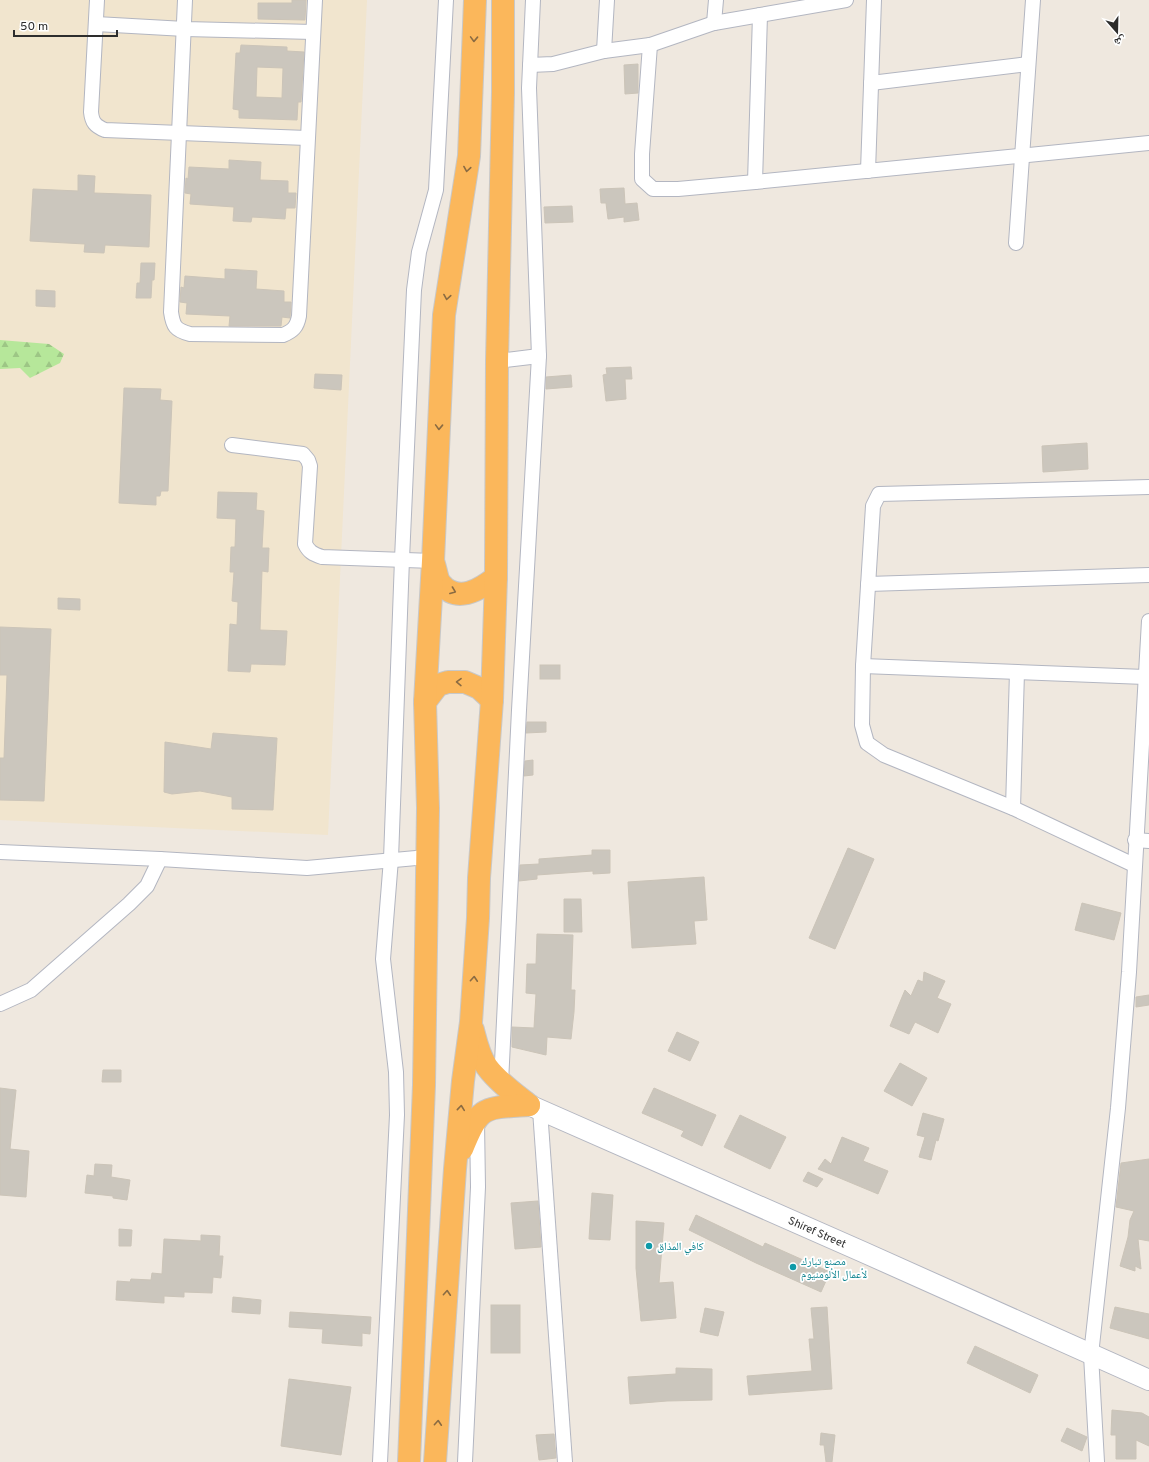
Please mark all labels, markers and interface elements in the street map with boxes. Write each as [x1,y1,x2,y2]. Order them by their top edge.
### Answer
scale bar [14,12,117,38]
north arrow [1097,12,1137,52]
text: 50 m [20,19,48,35]
text: ش [1112,32,1128,49]
one-way arrow [470,36,478,42]
one-way arrow [463,166,472,172]
one-way arrow [443,294,452,300]
one-way arrow [435,424,443,430]
one-way arrow [450,586,457,594]
one-way arrow [456,678,462,686]
one-way arrow [469,976,478,982]
one-way arrow [456,1105,465,1111]
street label: Shiref Street [786,1214,848,1252]
place label: كافي المذاق [657,1240,704,1255]
marker: كافي المذاق [644,1241,654,1251]
place label: مصنع تبارك لأعمال الألومنيوم [801,1255,868,1282]
marker: مصنع تبارك لأعمال الألومنيوم [788,1262,798,1272]
one-way arrow [442,1290,451,1296]
one-way arrow [434,1420,442,1426]

